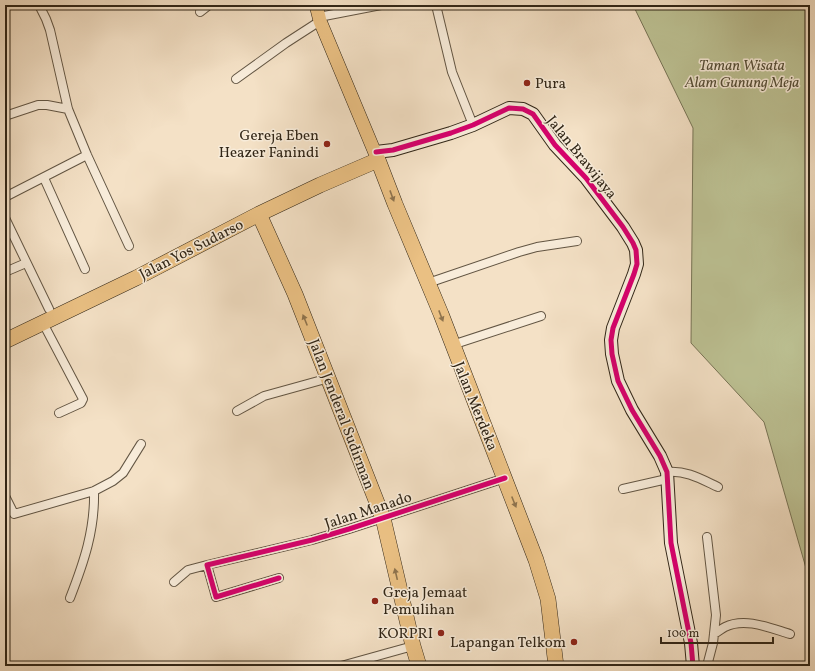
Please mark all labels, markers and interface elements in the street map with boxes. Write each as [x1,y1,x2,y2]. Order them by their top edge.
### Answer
park label: Taman Wisata Alam Gunung Meja [684,56,799,94]
place label: Pura [535,74,566,95]
marker: Pura [522,78,532,88]
street label: Jalan Brawijaya [541,112,621,204]
place label: Gereja Eben Heazer Fanindi [219,126,319,164]
marker: Gereja Eben Heazer Fanindi [322,139,332,149]
one-way arrow [389,191,395,203]
street label: Jalan Yos Sudarso [136,215,248,286]
one-way arrow [439,311,445,323]
one-way arrow [302,313,308,325]
street label: Jalan Jenderal Sudirman [302,336,379,493]
street label: Jalan Merdeka [447,359,502,454]
street label: Jalan Manado [322,487,415,535]
one-way arrow [512,497,518,509]
one-way arrow [392,568,398,580]
place label: Greja Jemaat Pemulihan [383,583,467,621]
marker: Greja Jemaat Pemulihan [370,596,380,606]
scale bar [661,619,773,645]
place label: KORPRI [378,624,433,645]
text: 100 m [667,626,700,642]
marker: KORPRI [436,628,446,638]
place label: Lapangan Telkom [450,633,566,654]
marker: Lapangan Telkom [569,637,579,647]

